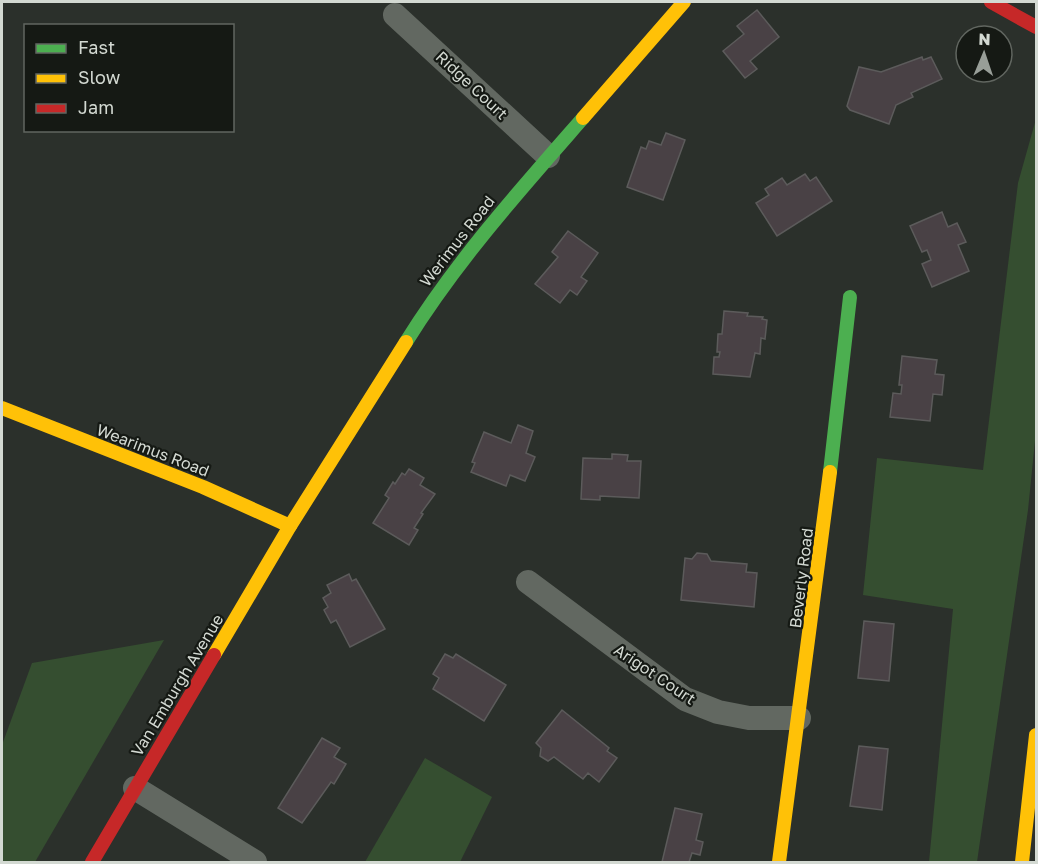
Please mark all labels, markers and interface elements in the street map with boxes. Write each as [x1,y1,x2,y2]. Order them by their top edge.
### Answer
legend [24,24,234,132]
north arrow [954,24,1014,84]
text: N [978,29,991,49]
text: Fast [78,36,115,58]
street label: Ridge Court [432,47,512,123]
text: Slow [78,66,121,88]
text: Jam [78,96,114,118]
street label: Werimus Road [415,191,499,291]
street label: Wearimus Road [94,419,212,481]
street label: Beverly Road [785,527,817,629]
street label: Van Emburgh Avenue [127,610,227,760]
street label: Arigot Court [610,639,700,709]

